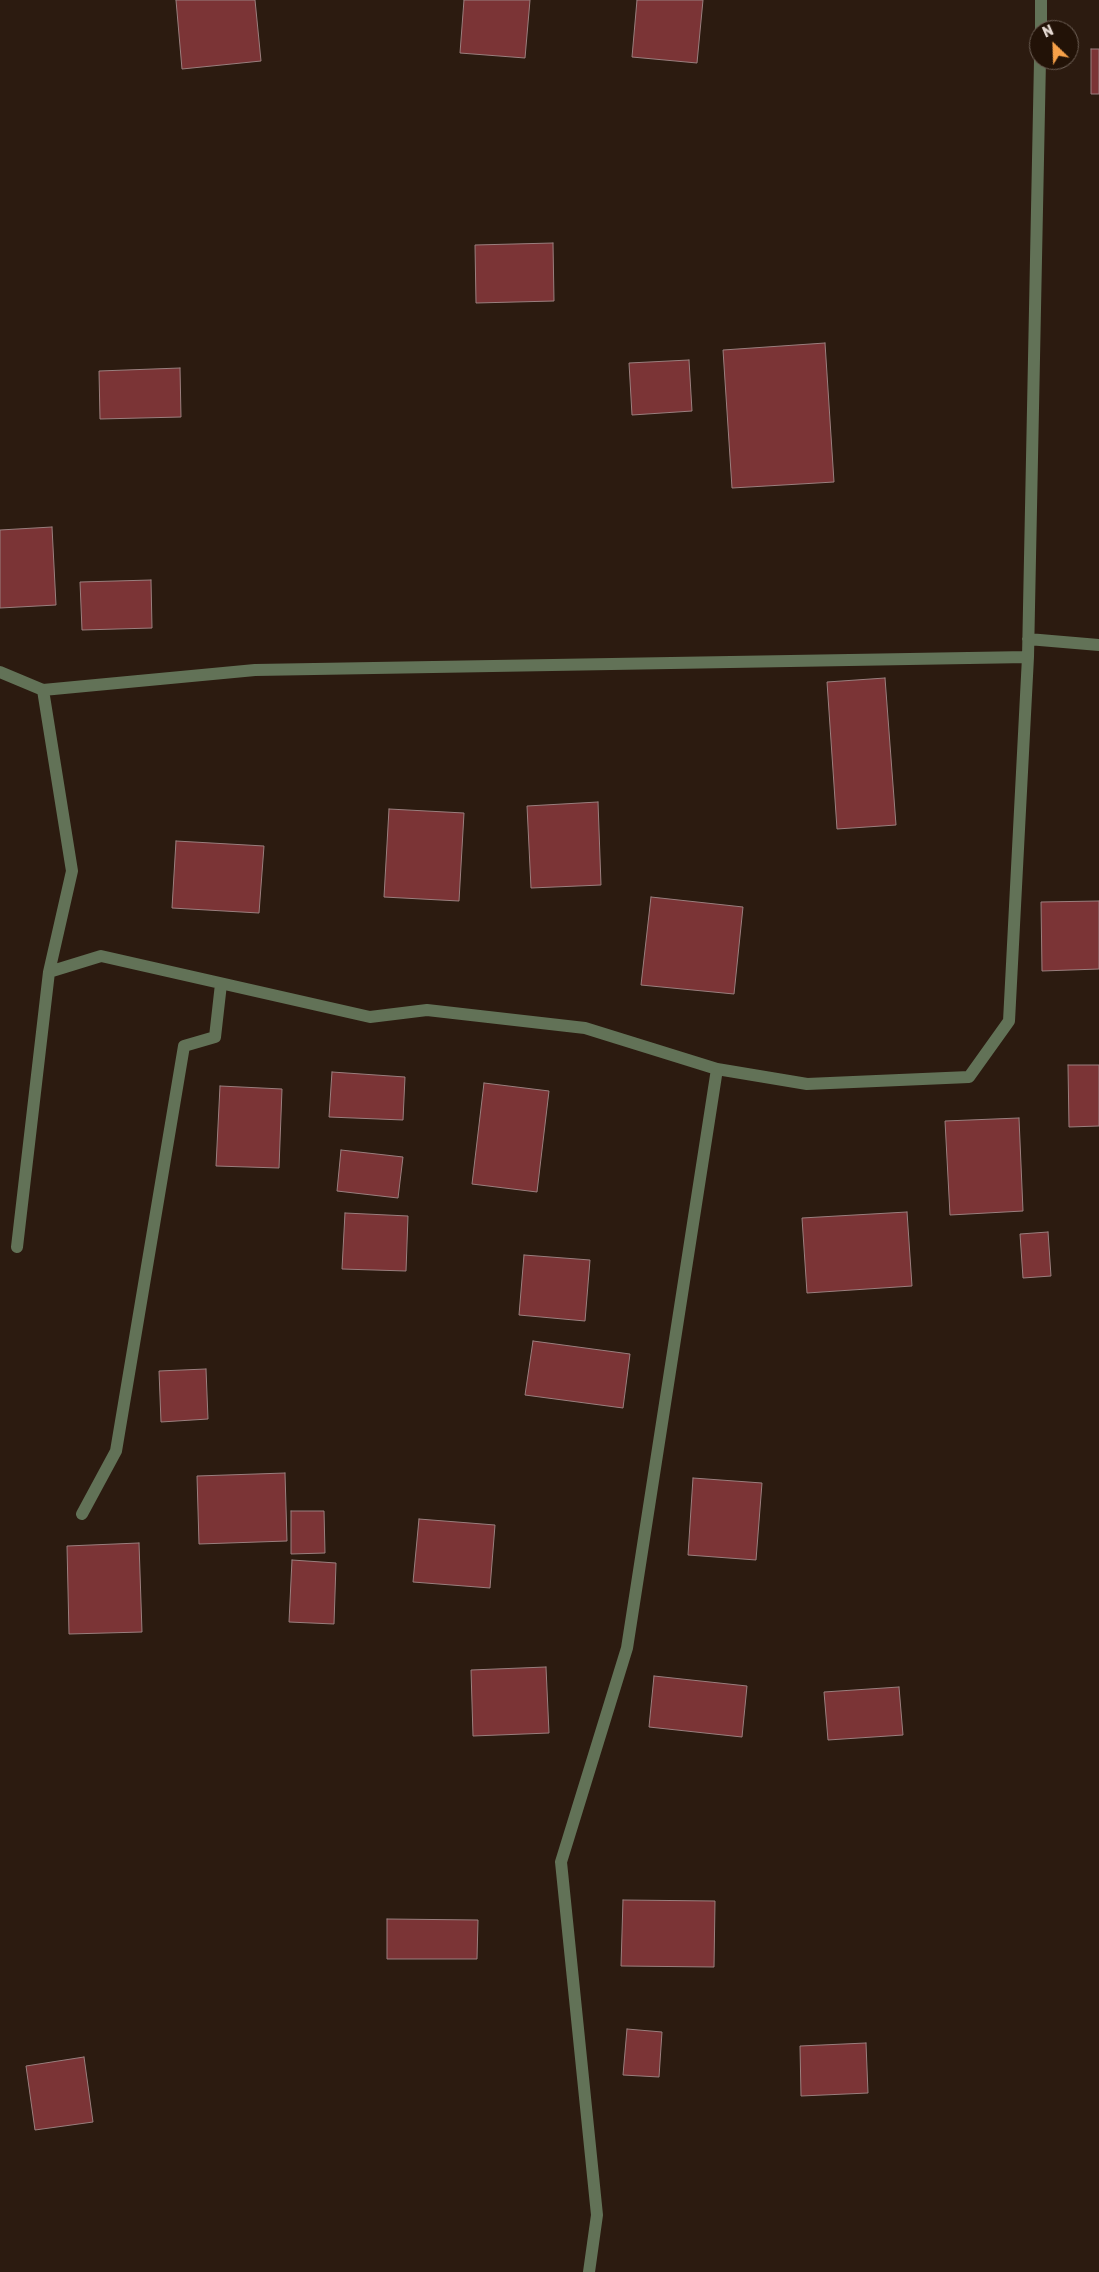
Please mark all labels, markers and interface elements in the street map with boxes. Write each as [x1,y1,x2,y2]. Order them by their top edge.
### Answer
north arrow [1029,20,1079,70]
text: N [1040,22,1056,42]

